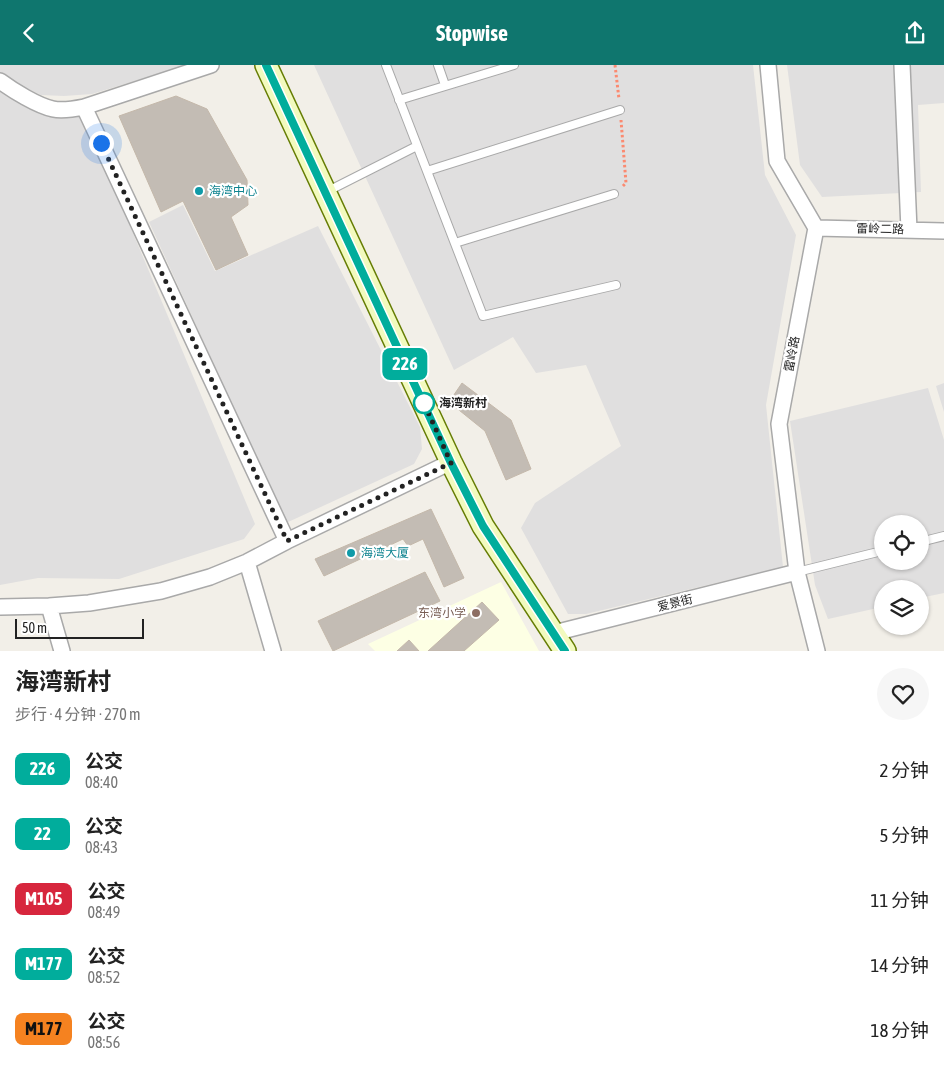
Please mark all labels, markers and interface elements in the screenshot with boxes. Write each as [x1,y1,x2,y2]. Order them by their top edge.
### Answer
icon: back [15,19,43,47]
icon: share [901,19,929,47]
text: Stopwise [436,20,508,46]
your location [89,131,114,156]
place label: 海湾中心 [209,184,257,198]
marker: 海湾中心 [193,185,205,197]
street label: 雷岭二路 [856,222,904,236]
street label: 雷岭路 [782,335,802,373]
line badge: 226 [376,348,434,380]
text: 226 [392,353,418,374]
marker: 海湾新村 [413,392,435,414]
place label: 海湾新村 [439,396,487,410]
map controls [874,515,929,635]
button: locate [874,515,929,570]
place label: 海湾大厦 [361,546,409,560]
marker: 海湾大厦 [345,547,357,559]
button: layers [874,580,929,635]
street label: 爱景街 [656,592,694,614]
place label: 东湾小学 [418,606,466,620]
marker: 东湾小学 [470,607,482,619]
scale bar [15,616,144,639]
text: 50 m [22,620,47,636]
text: 海湾新村 [15,668,111,695]
button: heart [877,668,929,720]
text: 步行 · 4 分钟 · 270 m [15,705,141,723]
text: 公交 [85,750,123,772]
text: 226 [30,758,55,779]
text: 2 分钟 [879,759,929,781]
text: 08:40 [85,773,118,791]
text: 公交 [85,815,123,837]
text: 22 [34,823,51,844]
text: 5 分钟 [879,824,929,846]
text: 08:43 [85,838,118,856]
text: 公交 [87,880,125,902]
text: M105 [25,888,62,909]
text: 11 分钟 [871,889,929,911]
text: 08:49 [87,903,120,921]
text: 公交 [87,945,125,967]
text: M177 [25,953,62,974]
text: 14 分钟 [871,954,929,976]
text: 08:52 [87,968,120,986]
text: 公交 [87,1010,125,1032]
text: M177 [25,1018,62,1039]
text: 18 分钟 [871,1019,929,1041]
text: 08:56 [87,1033,120,1051]

